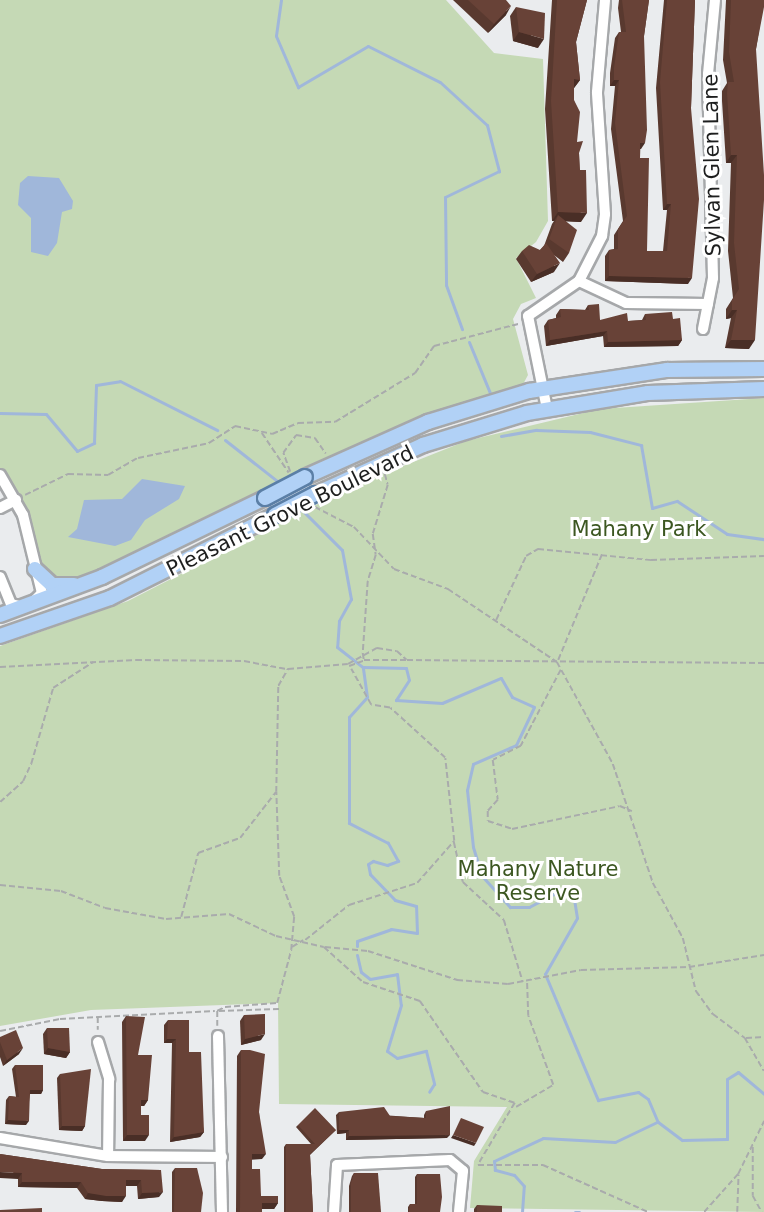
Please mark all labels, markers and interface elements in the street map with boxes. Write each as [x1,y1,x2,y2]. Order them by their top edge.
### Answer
street label: Sylvan Glen Lane [698,73,726,257]
street label: Pleasant Grove Boulevard [162,440,418,582]
park label: Mahany Park [572,516,706,542]
park label: Mahany Nature Reserve [458,856,618,906]

